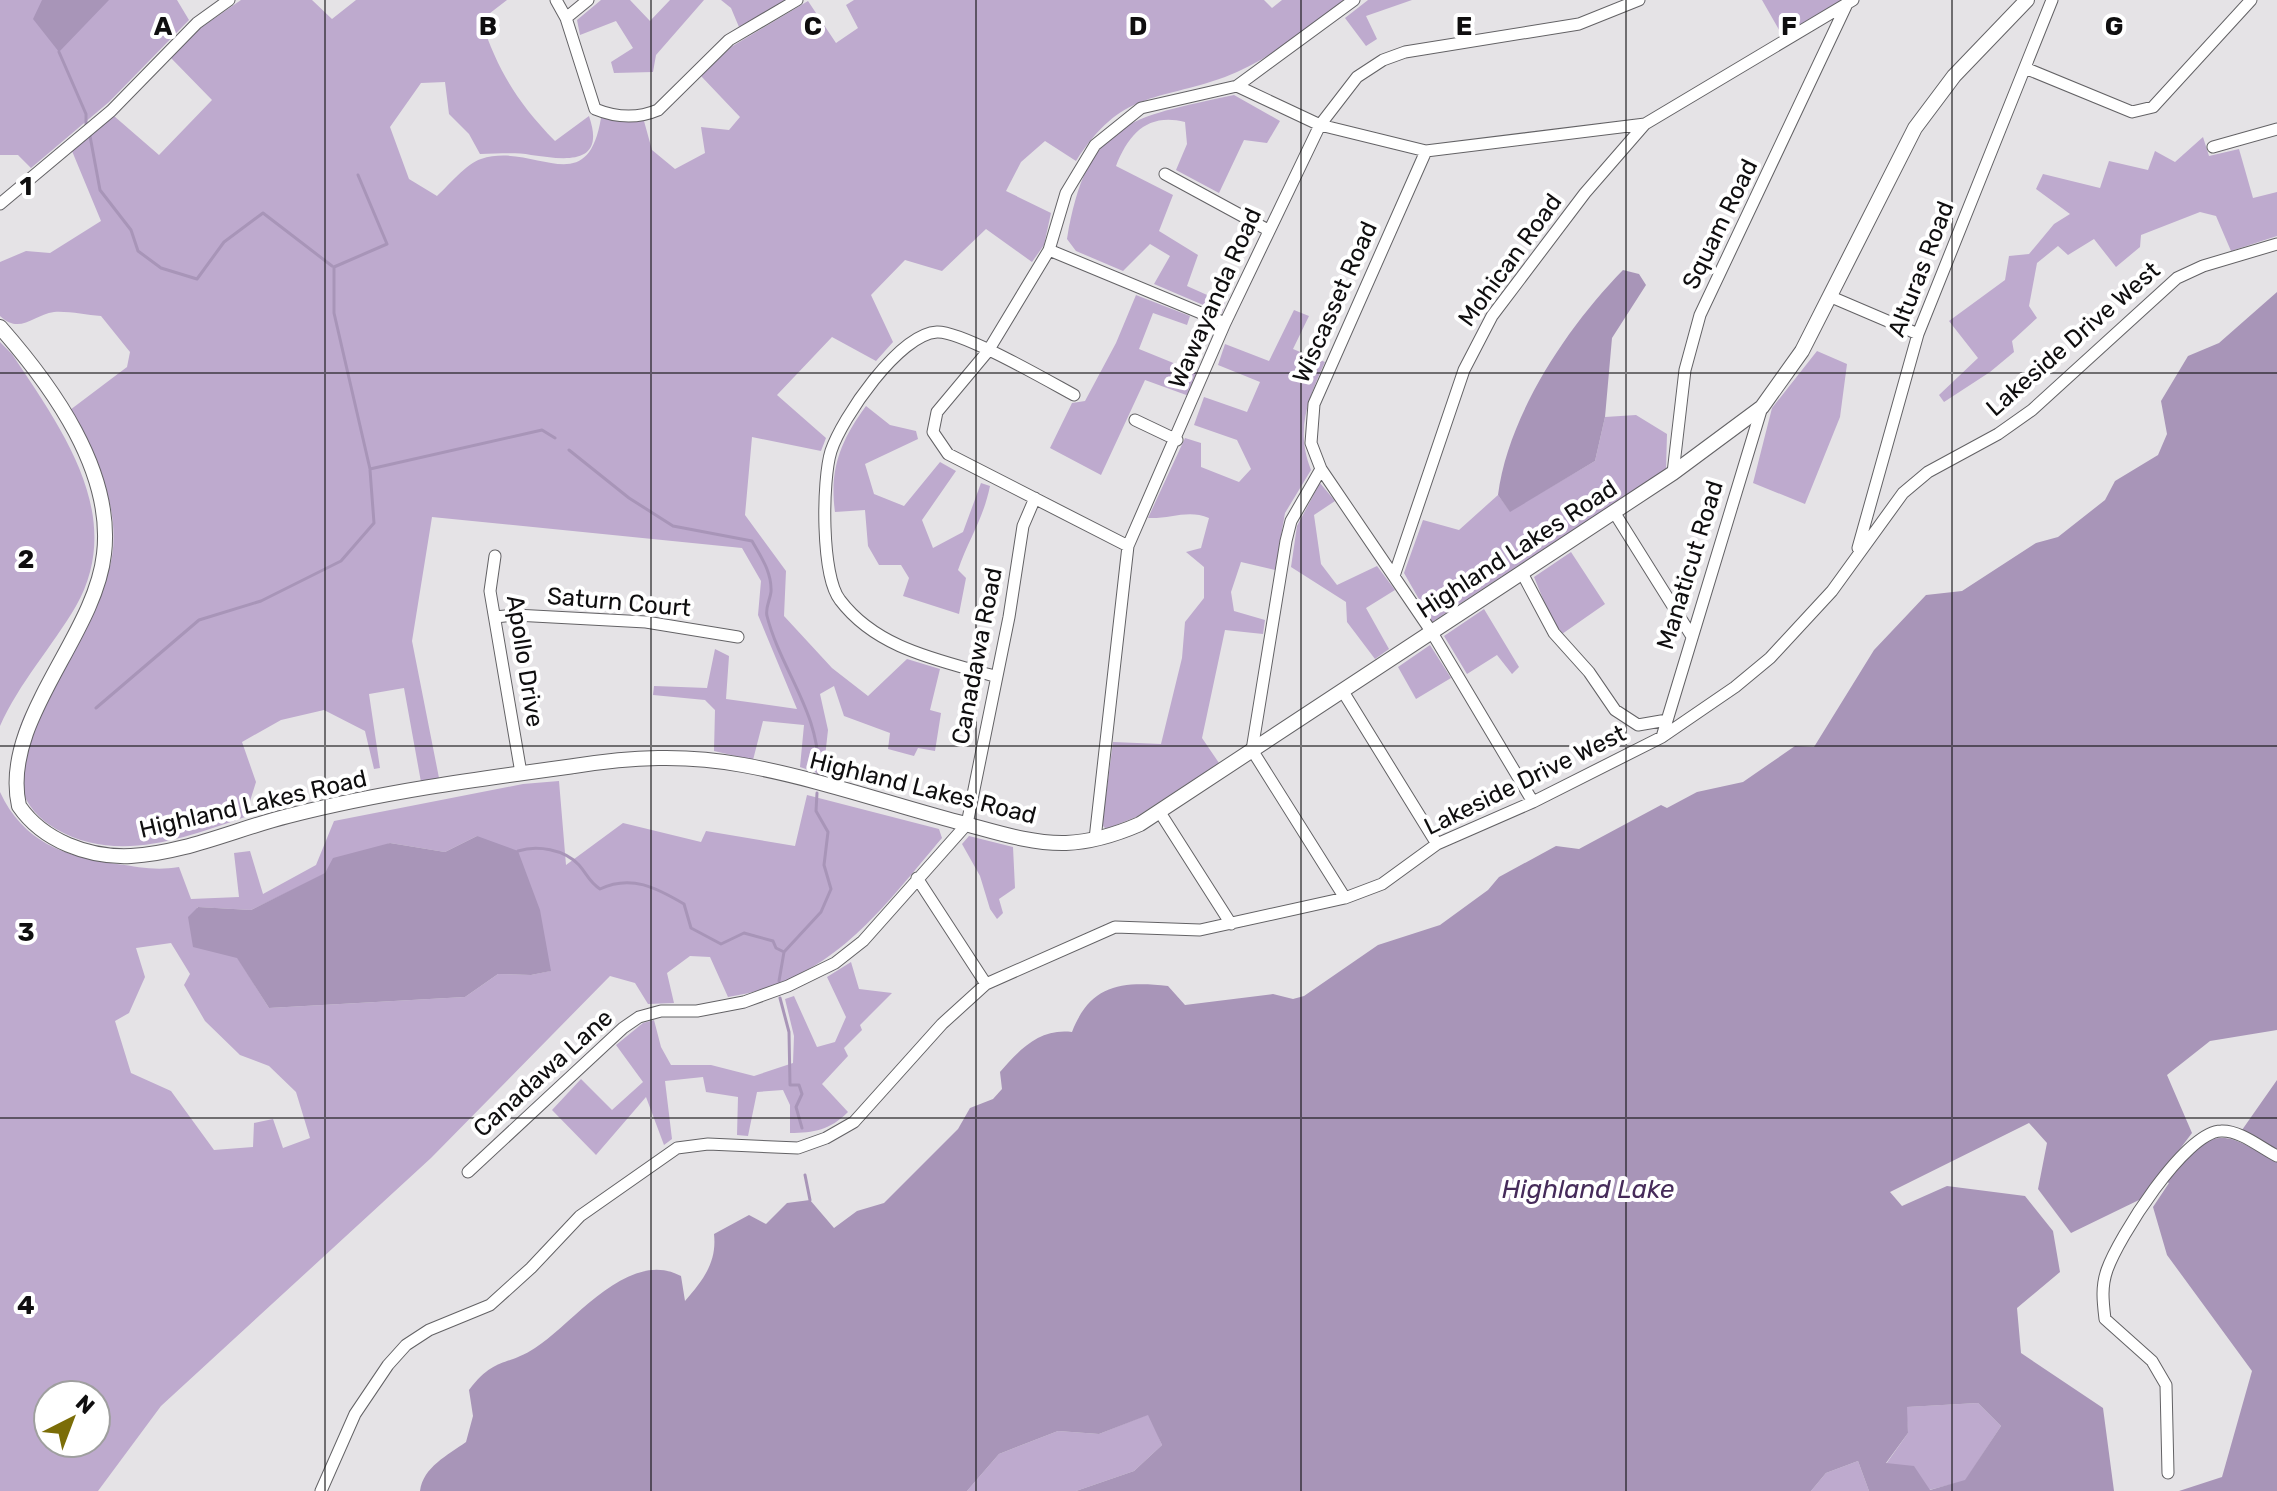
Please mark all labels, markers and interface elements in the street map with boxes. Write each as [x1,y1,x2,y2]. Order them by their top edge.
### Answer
text: A [154,11,173,42]
text: B [479,11,497,42]
text: C [804,11,822,42]
text: D [1129,11,1147,42]
text: E [1456,11,1472,42]
text: F [1781,11,1797,42]
text: G [2105,11,2123,42]
street label: Squam Road [1677,154,1763,294]
text: 1 [20,171,32,202]
street label: Mohican Road [1453,188,1567,332]
street label: Alturas Road [1882,197,1960,341]
street label: Wawayanda Road [1163,203,1267,393]
street label: Wiscasset Road [1287,217,1383,387]
street label: Lakeside Drive West [1981,256,2165,422]
street label: Highland Lakes Road [1412,474,1622,624]
street label: Manaticut Road [1651,477,1729,653]
text: 2 [18,544,34,575]
street label: Canadawa Road [946,565,1008,747]
street label: Saturn Court [546,582,692,622]
street label: Apollo Drive [501,593,549,729]
street label: Lakeside Drive West [1420,719,1630,841]
street label: Highland Lakes Road [807,746,1039,830]
street label: Highland Lakes Road [136,764,370,844]
text: 3 [17,917,35,948]
street label: Canadawa Lane [468,1003,618,1143]
water label: Highland Lake [1502,1174,1675,1205]
text: 4 [17,1290,35,1321]
north arrow [32,1379,112,1459]
text: N [70,1389,100,1420]

